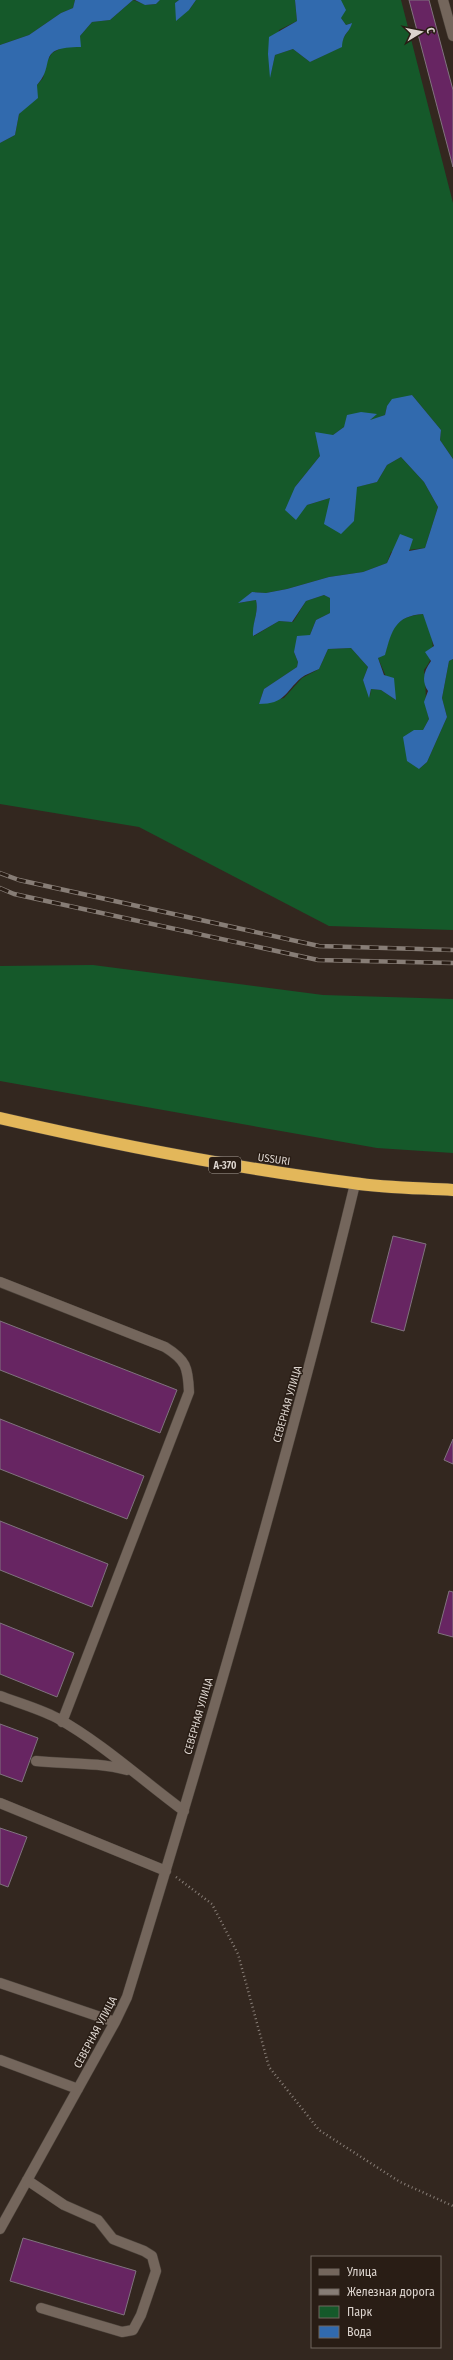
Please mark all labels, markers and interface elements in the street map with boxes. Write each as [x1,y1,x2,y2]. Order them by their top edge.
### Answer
north arrow [401,12,441,52]
text: С [423,26,437,35]
street label: USSURI [257,1151,291,1168]
road number: А-370 [209,1157,241,1173]
street label: СЕВЕРНАЯ УЛИЦА [270,1364,305,1444]
street label: СЕВЕРНАЯ УЛИЦА [181,1676,216,1756]
street label: СЕВЕРНАЯ УЛИЦА [71,1994,120,2070]
legend [311,2256,441,2348]
text: Улица [346,2265,377,2279]
text: Железная дорога [347,2285,435,2299]
text: Парк [347,2305,373,2319]
text: Вода [347,2325,372,2339]

